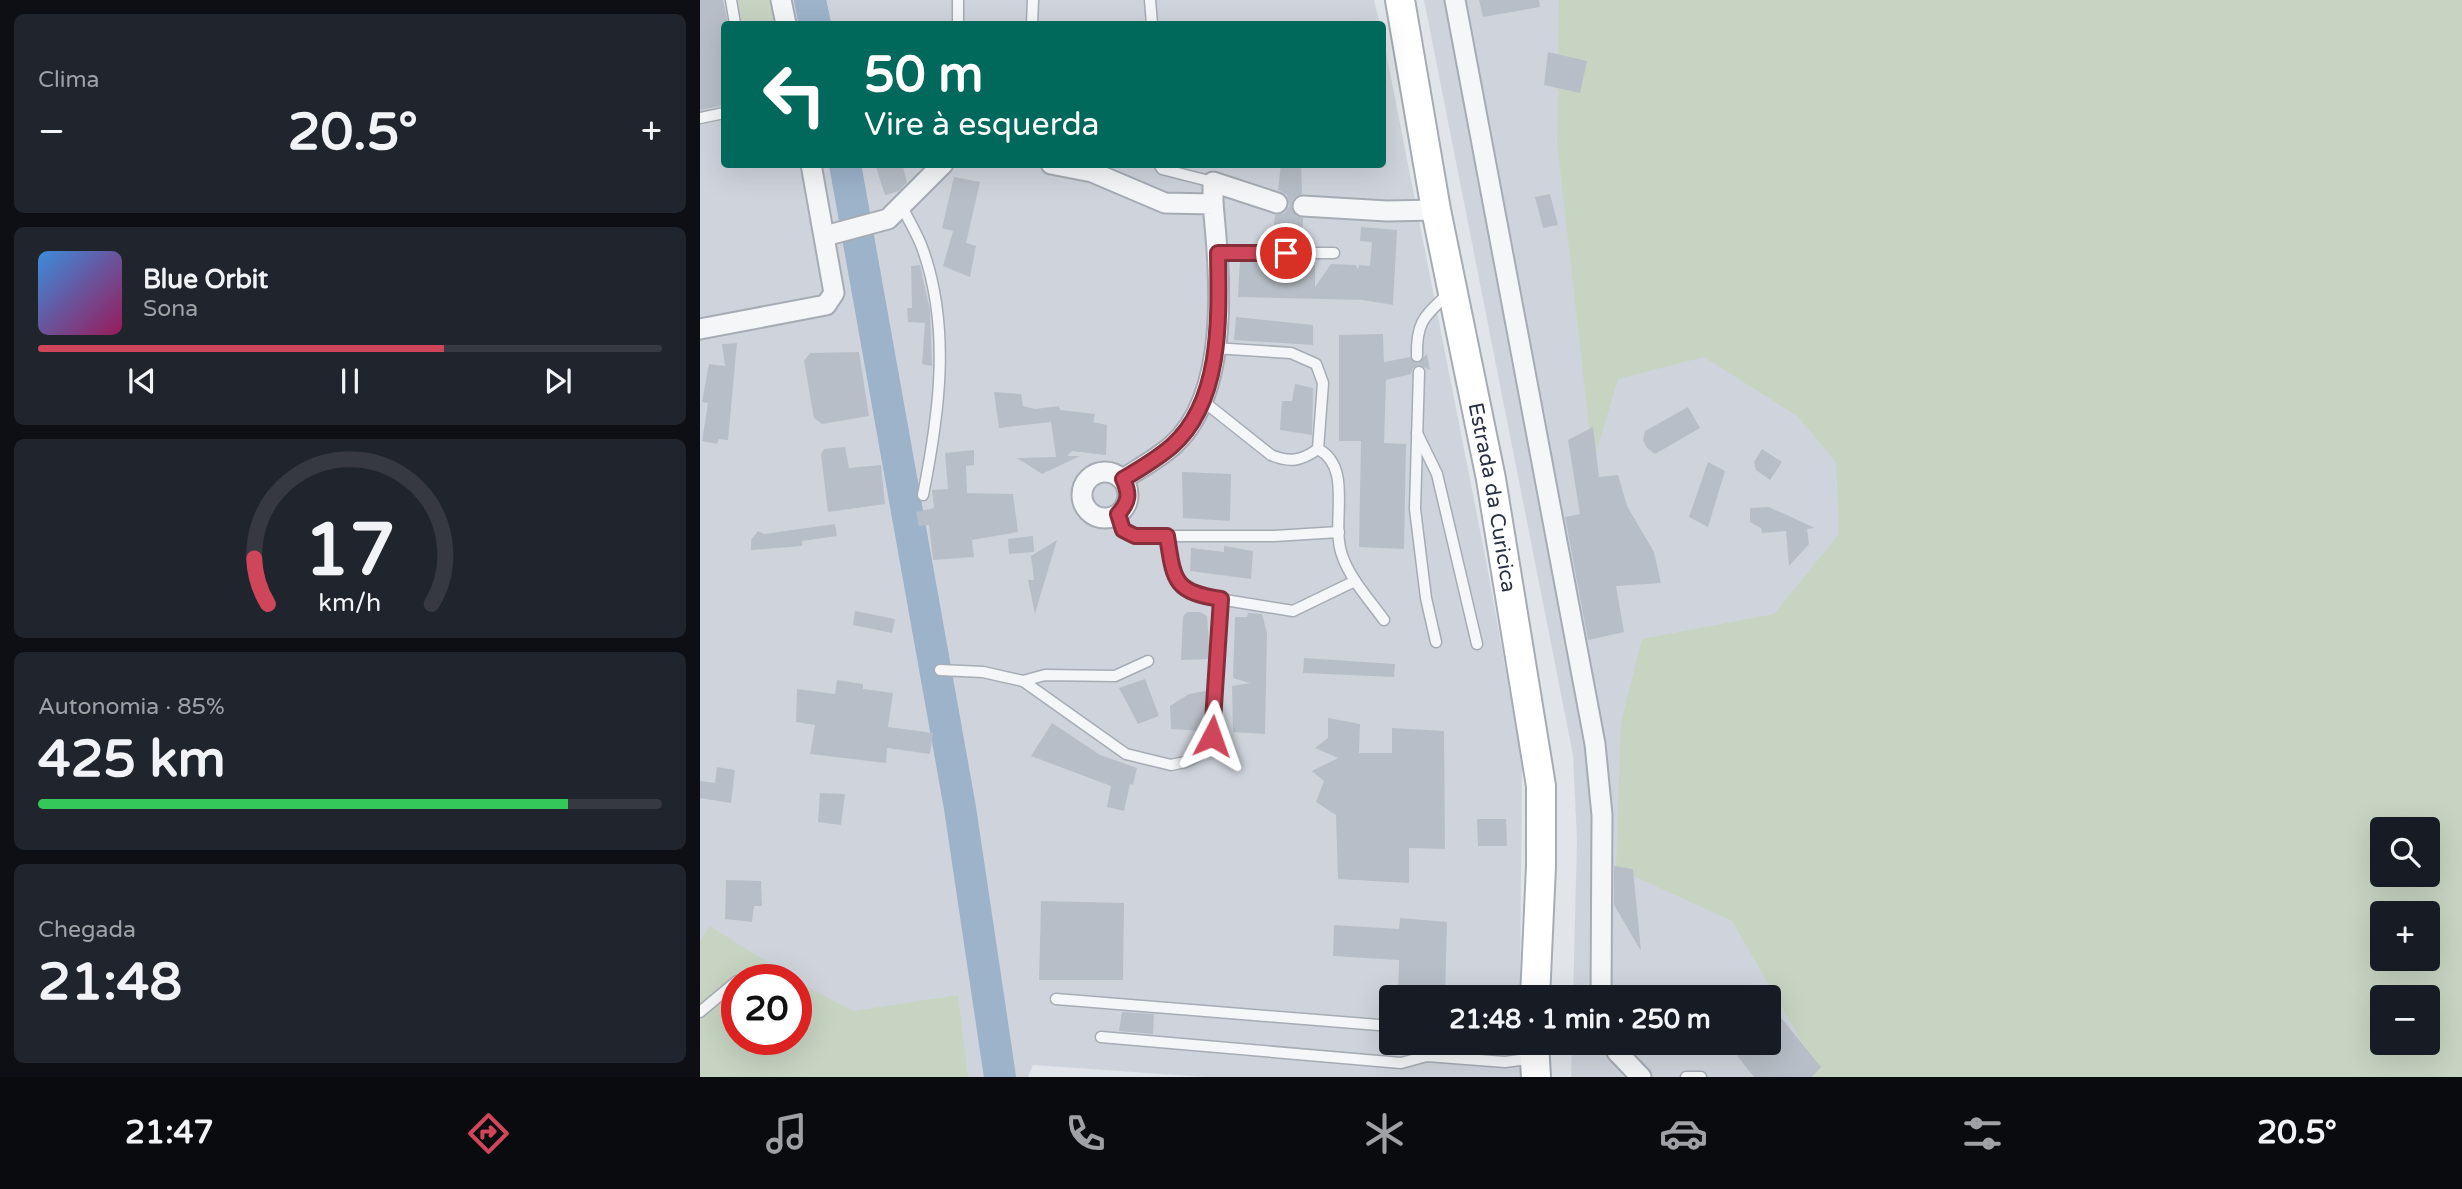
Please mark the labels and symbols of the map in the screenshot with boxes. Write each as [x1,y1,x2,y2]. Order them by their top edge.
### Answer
pin [1256,223,1316,283]
street label: Estrada da Curicica [1463,400,1521,594]
position arrow [1175,699,1249,773]
speed limit sign: 20 [721,964,812,1055]

